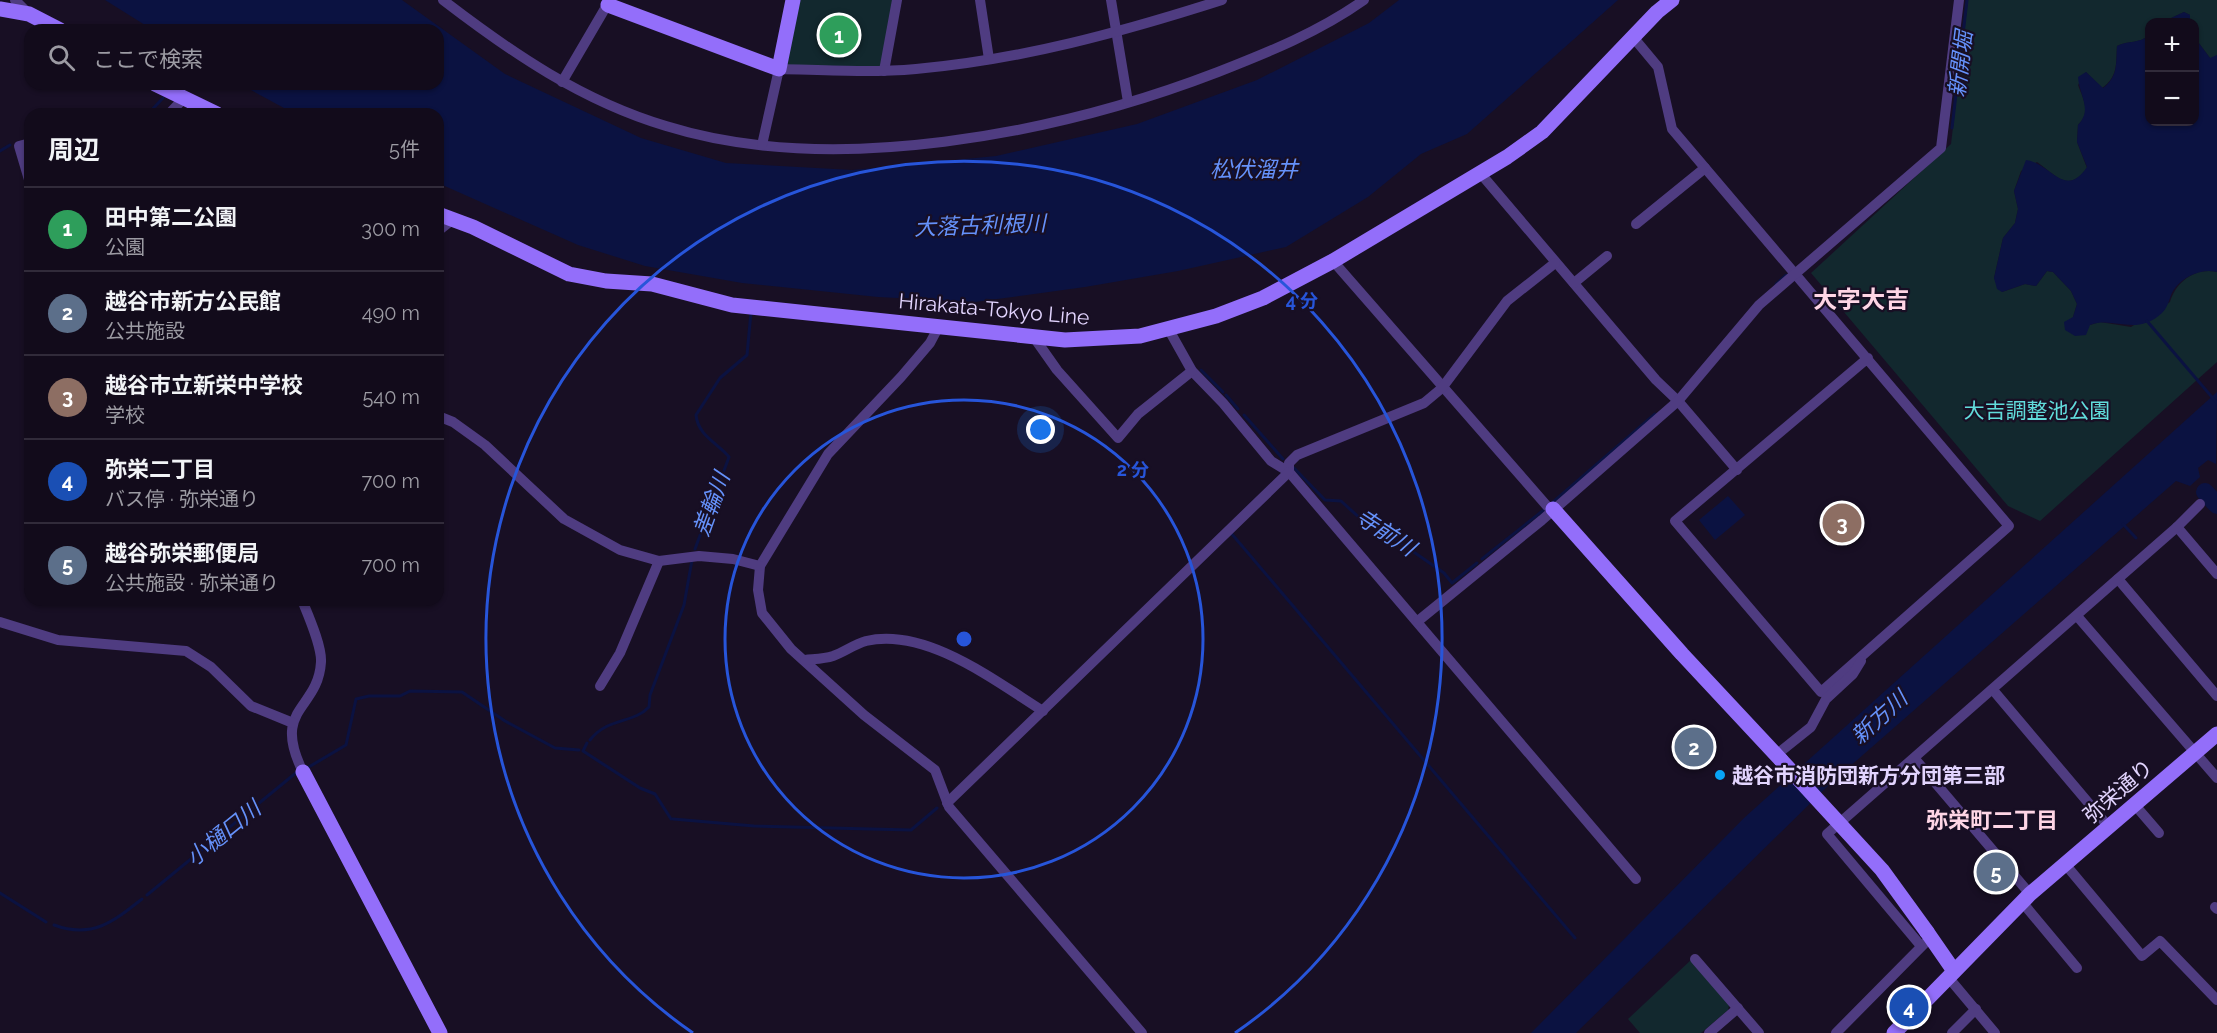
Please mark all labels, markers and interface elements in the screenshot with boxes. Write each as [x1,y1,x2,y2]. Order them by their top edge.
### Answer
pin: 1 [820,12,858,57]
map controls [2145,18,2199,126]
button: + [2145,18,2199,72]
search box [24,24,444,90]
water label: 新開堀 [1943,27,1977,98]
icon: search [45,41,78,74]
text: ここで検索 [93,46,203,72]
button: − [2145,72,2199,126]
text: 周辺 [48,135,100,165]
text: 5件 [389,137,420,161]
water label: 松伏溜井 [1210,156,1300,182]
text: 田中第二公園 [105,204,237,230]
water label: 大落古利根川 [914,210,1048,240]
text: 1 [63,217,72,241]
text: 300 m [361,217,420,241]
text: 公園 [105,235,145,259]
district label: 大字大吉 [1813,285,1909,314]
text: 越谷市新方公民館 [105,288,281,314]
street label: Hirakata-Tokyo Line [897,288,1091,330]
text: 4 分 [1286,290,1318,311]
text: 2 [62,301,73,325]
text: 490 m [362,301,420,325]
text: 公共施設 [105,319,185,343]
text: 越谷市立新栄中学校 [105,372,303,398]
text: 3 [62,385,73,409]
text: 540 m [362,385,420,409]
park label: 大吉調整池公園 [1964,398,2111,423]
text: 学校 [105,403,145,427]
your location [1026,415,1055,444]
text: 弥栄二丁目 [105,456,215,482]
text: 2 分 [1117,459,1149,480]
water label: 差輪川 [687,467,735,539]
text: 4 [62,469,73,493]
text: 700 m [361,469,420,493]
text: バス停 · 弥栄通り [105,487,259,511]
pin: 3 [1822,500,1862,546]
water label: 寺前川 [1351,503,1422,562]
text: 越谷弥栄郵便局 [105,540,259,566]
text: 5 [62,553,73,577]
text: 700 m [361,553,420,577]
text: 公共施設 · 弥栄通り [105,571,279,595]
centre of rings [954,629,974,649]
water label: 新方川 [1846,684,1914,749]
pin: 2 [1674,724,1714,770]
street label: 弥栄通り [2078,754,2158,828]
place label: 越谷市消防団新方分団第三部 [1732,763,2005,788]
marker: 越谷市消防団新方分団第三部 [1713,768,1727,782]
water label: 小樋口川 [181,794,267,871]
district label: 弥栄町二丁目 [1926,807,2058,833]
pin: 5 [1976,850,2016,894]
pin: 4 [1890,984,1928,1030]

